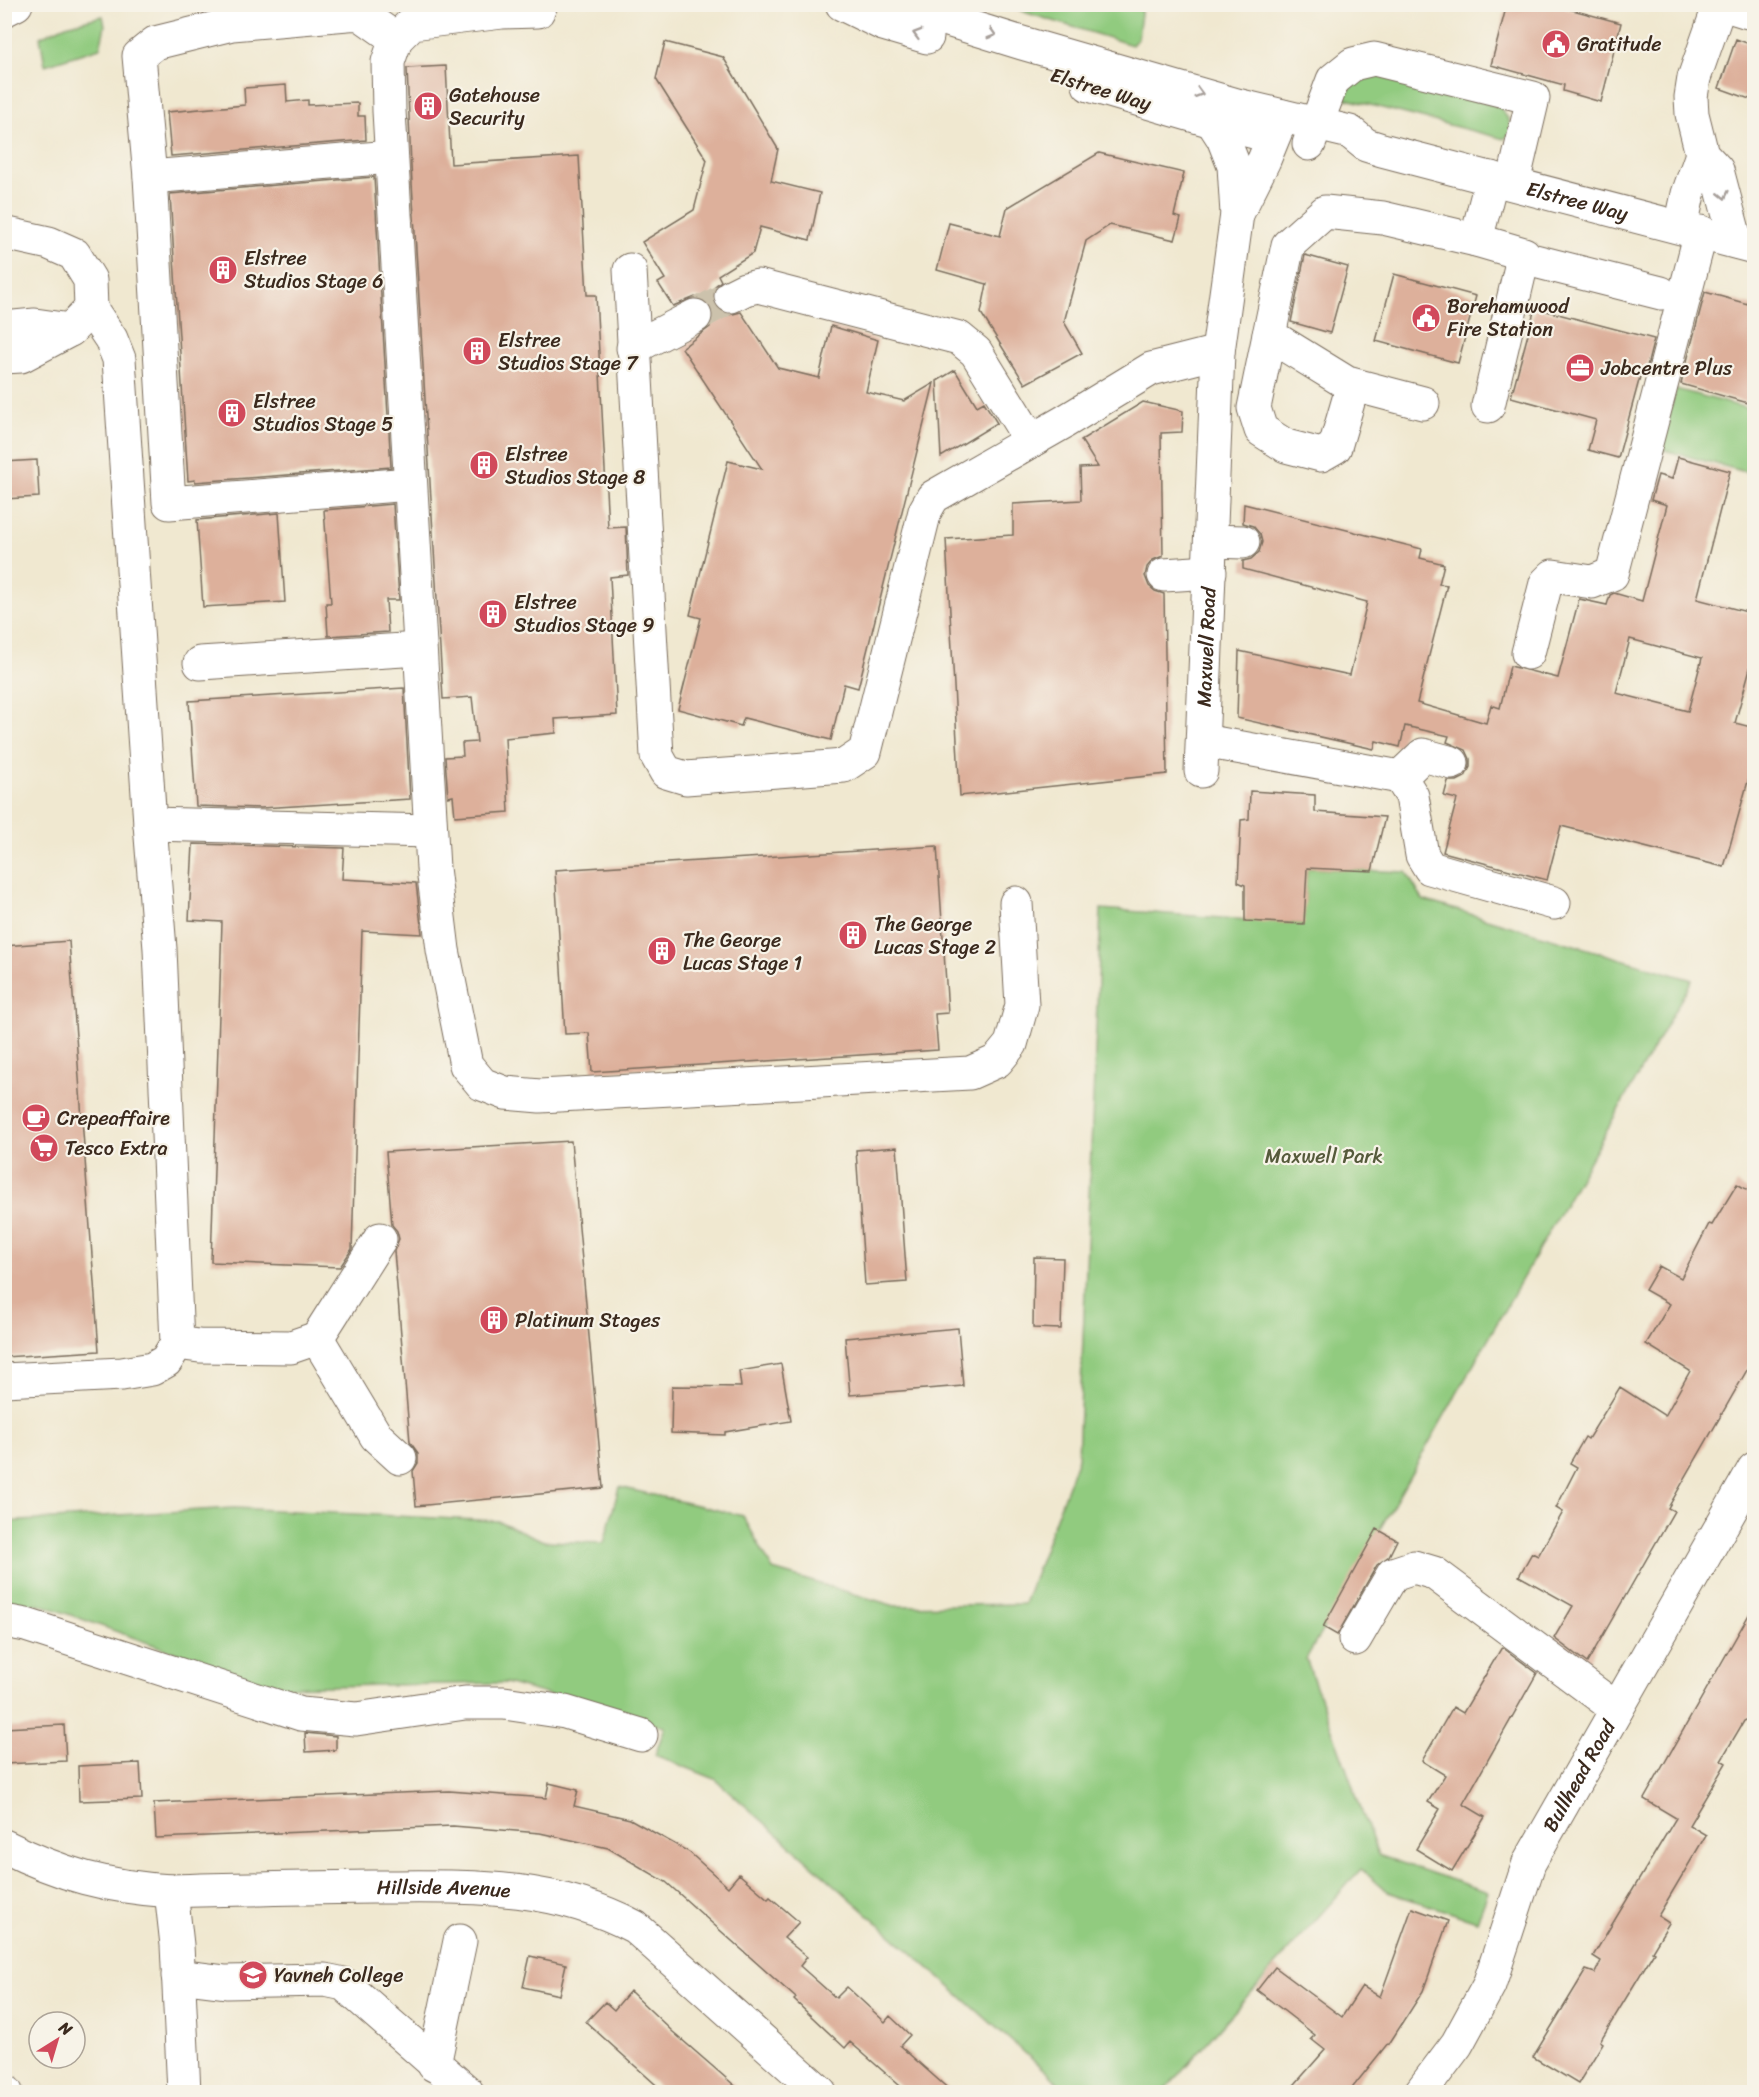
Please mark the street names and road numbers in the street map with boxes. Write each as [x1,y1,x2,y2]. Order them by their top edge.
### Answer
street label: Elstree Way [1046,58,1156,122]
street label: Elstree Way [1522,171,1632,232]
street label: Maxwell Road [1187,585,1227,708]
street label: Bullhead Road [1533,1712,1626,1839]
street label: Hillside Avenue [377,1870,513,1908]

